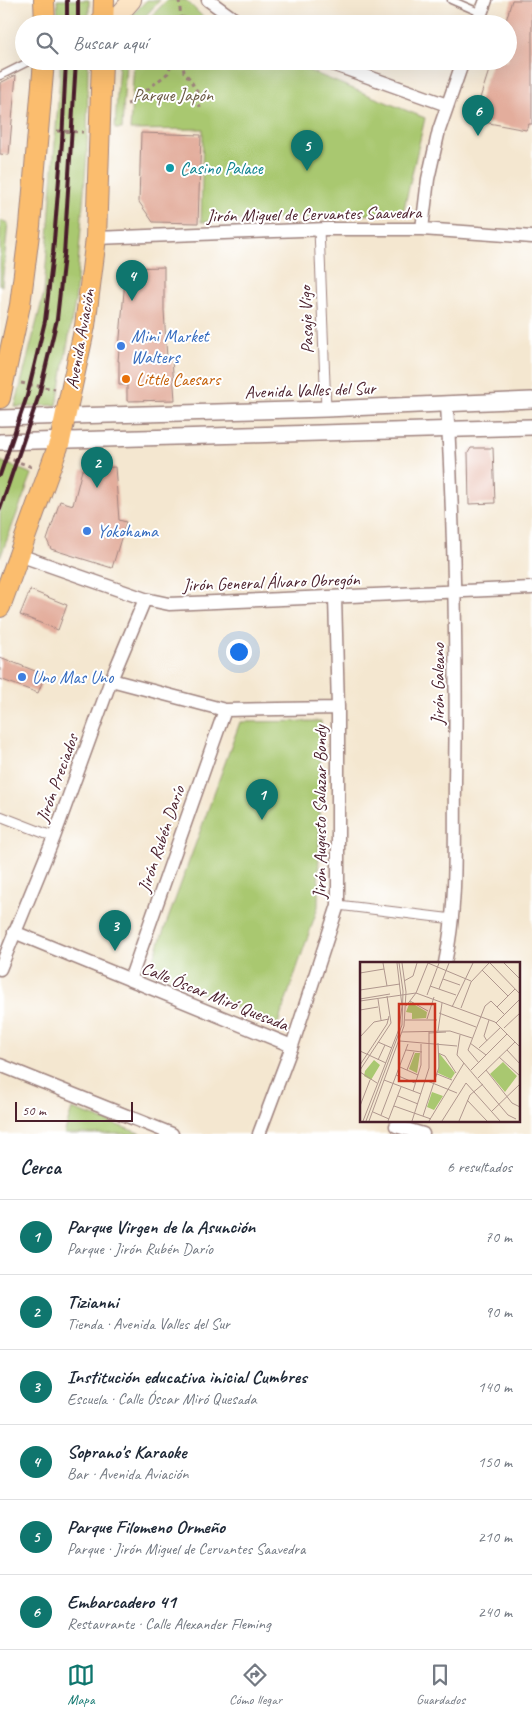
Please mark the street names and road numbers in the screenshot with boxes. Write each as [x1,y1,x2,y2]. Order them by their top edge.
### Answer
street label: Jirón Miguel de Cervantes Saavedra [205,201,423,227]
street label: Pasaje Vigo [294,284,318,354]
street label: Avenida Aviación [60,287,100,391]
street label: Avenida Valles del Sur [244,377,377,403]
street label: Jirón General Álvaro Obregón [181,568,361,596]
street label: Jirón Galeano [427,642,449,726]
street label: Jirón Augusto Salazar Bondy [309,723,331,900]
street label: Jirón Preciados [31,729,84,826]
street label: Jirón Rubén Darío [132,782,190,896]
street label: Calle Óscar Miró Quesada [138,957,293,1036]

